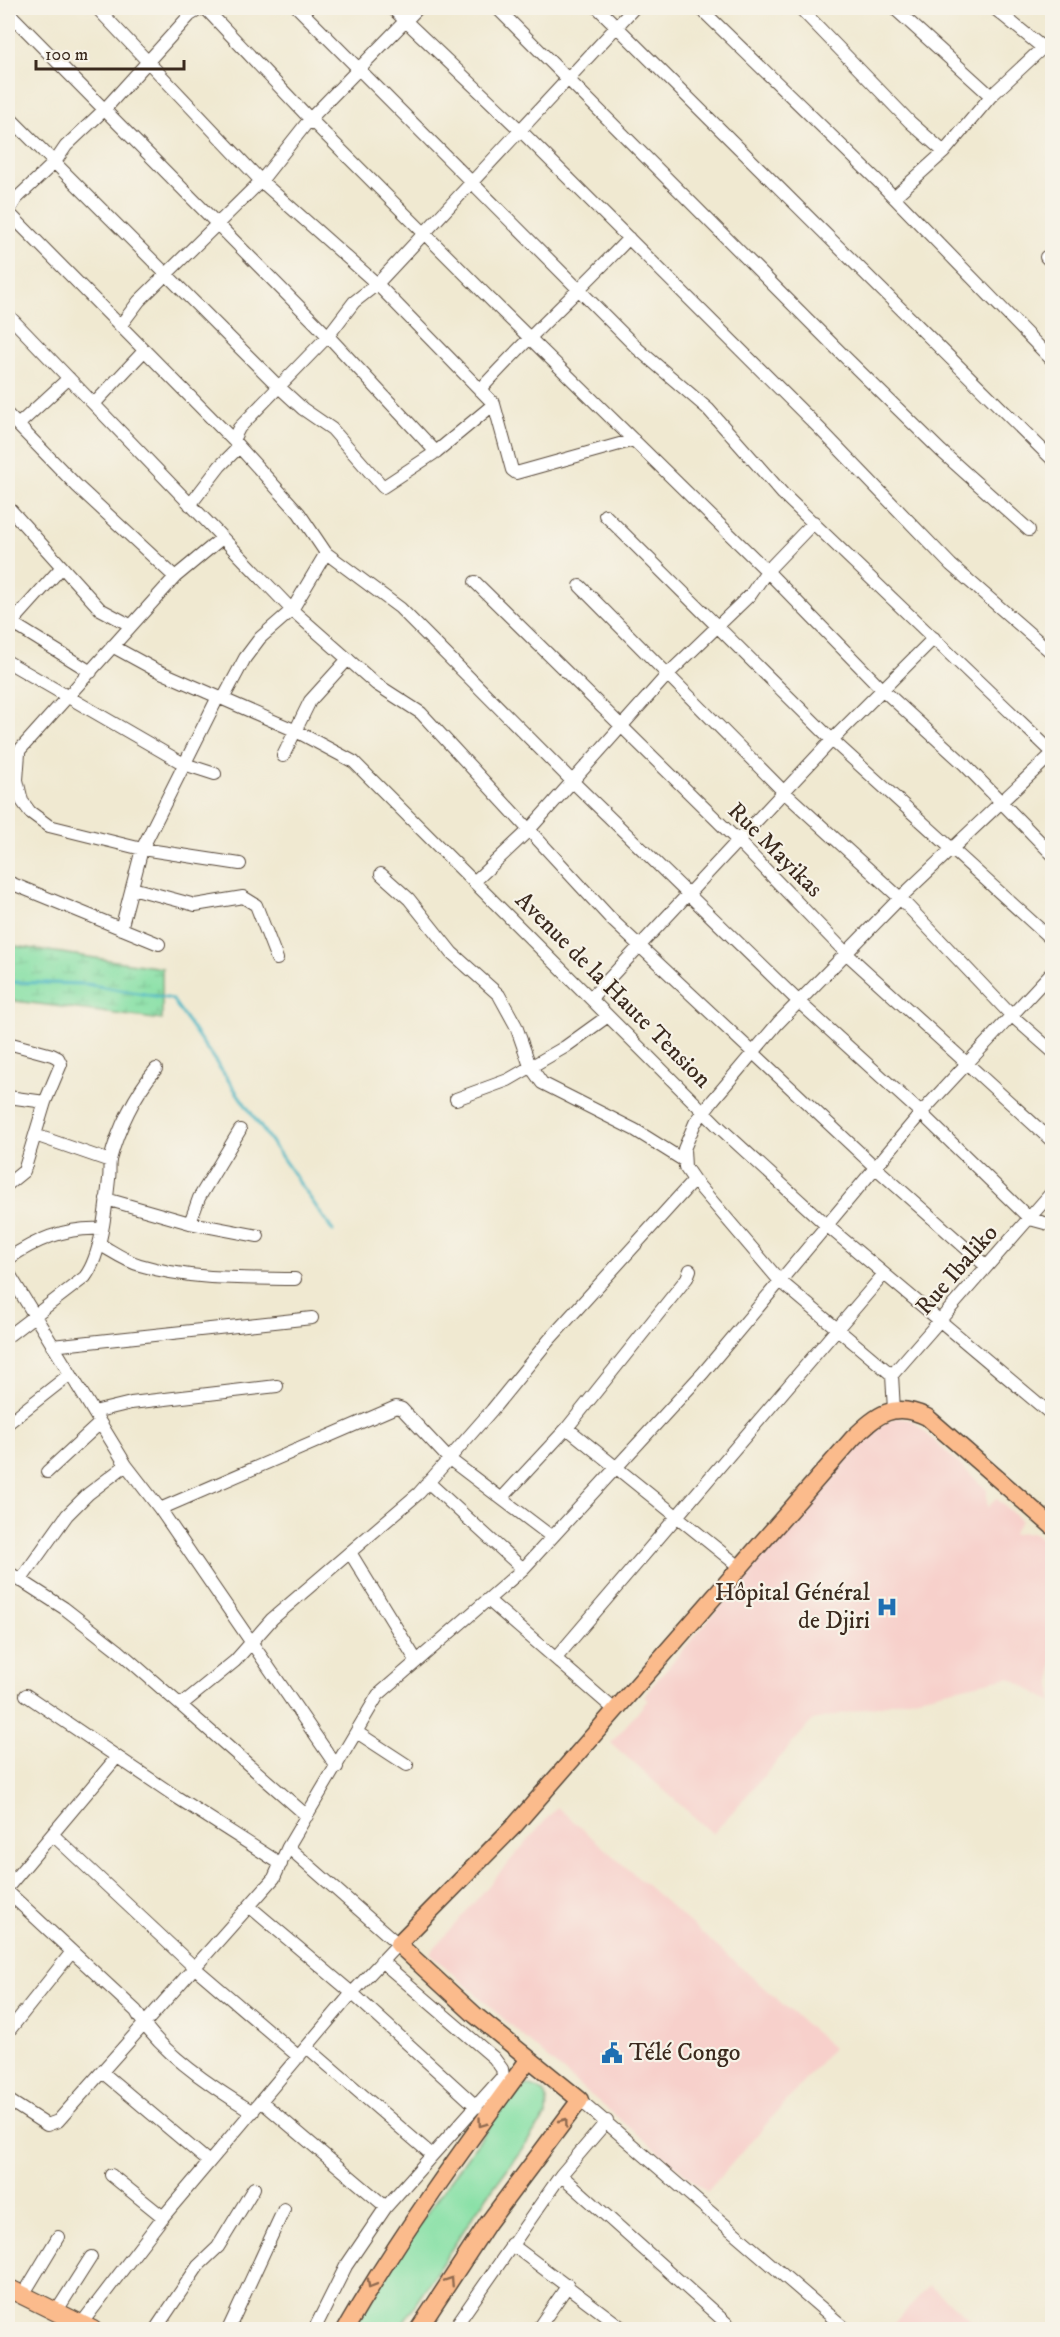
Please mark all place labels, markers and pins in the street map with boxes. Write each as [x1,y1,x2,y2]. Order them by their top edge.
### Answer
place label: Hôpital Général de Djiri [715,1578,871,1636]
hospital icon: Hôpital Général de Djiri [875,1595,899,1619]
place label: Télé Congo [629,2038,740,2068]
public building icon: Télé Congo [600,2041,624,2065]

